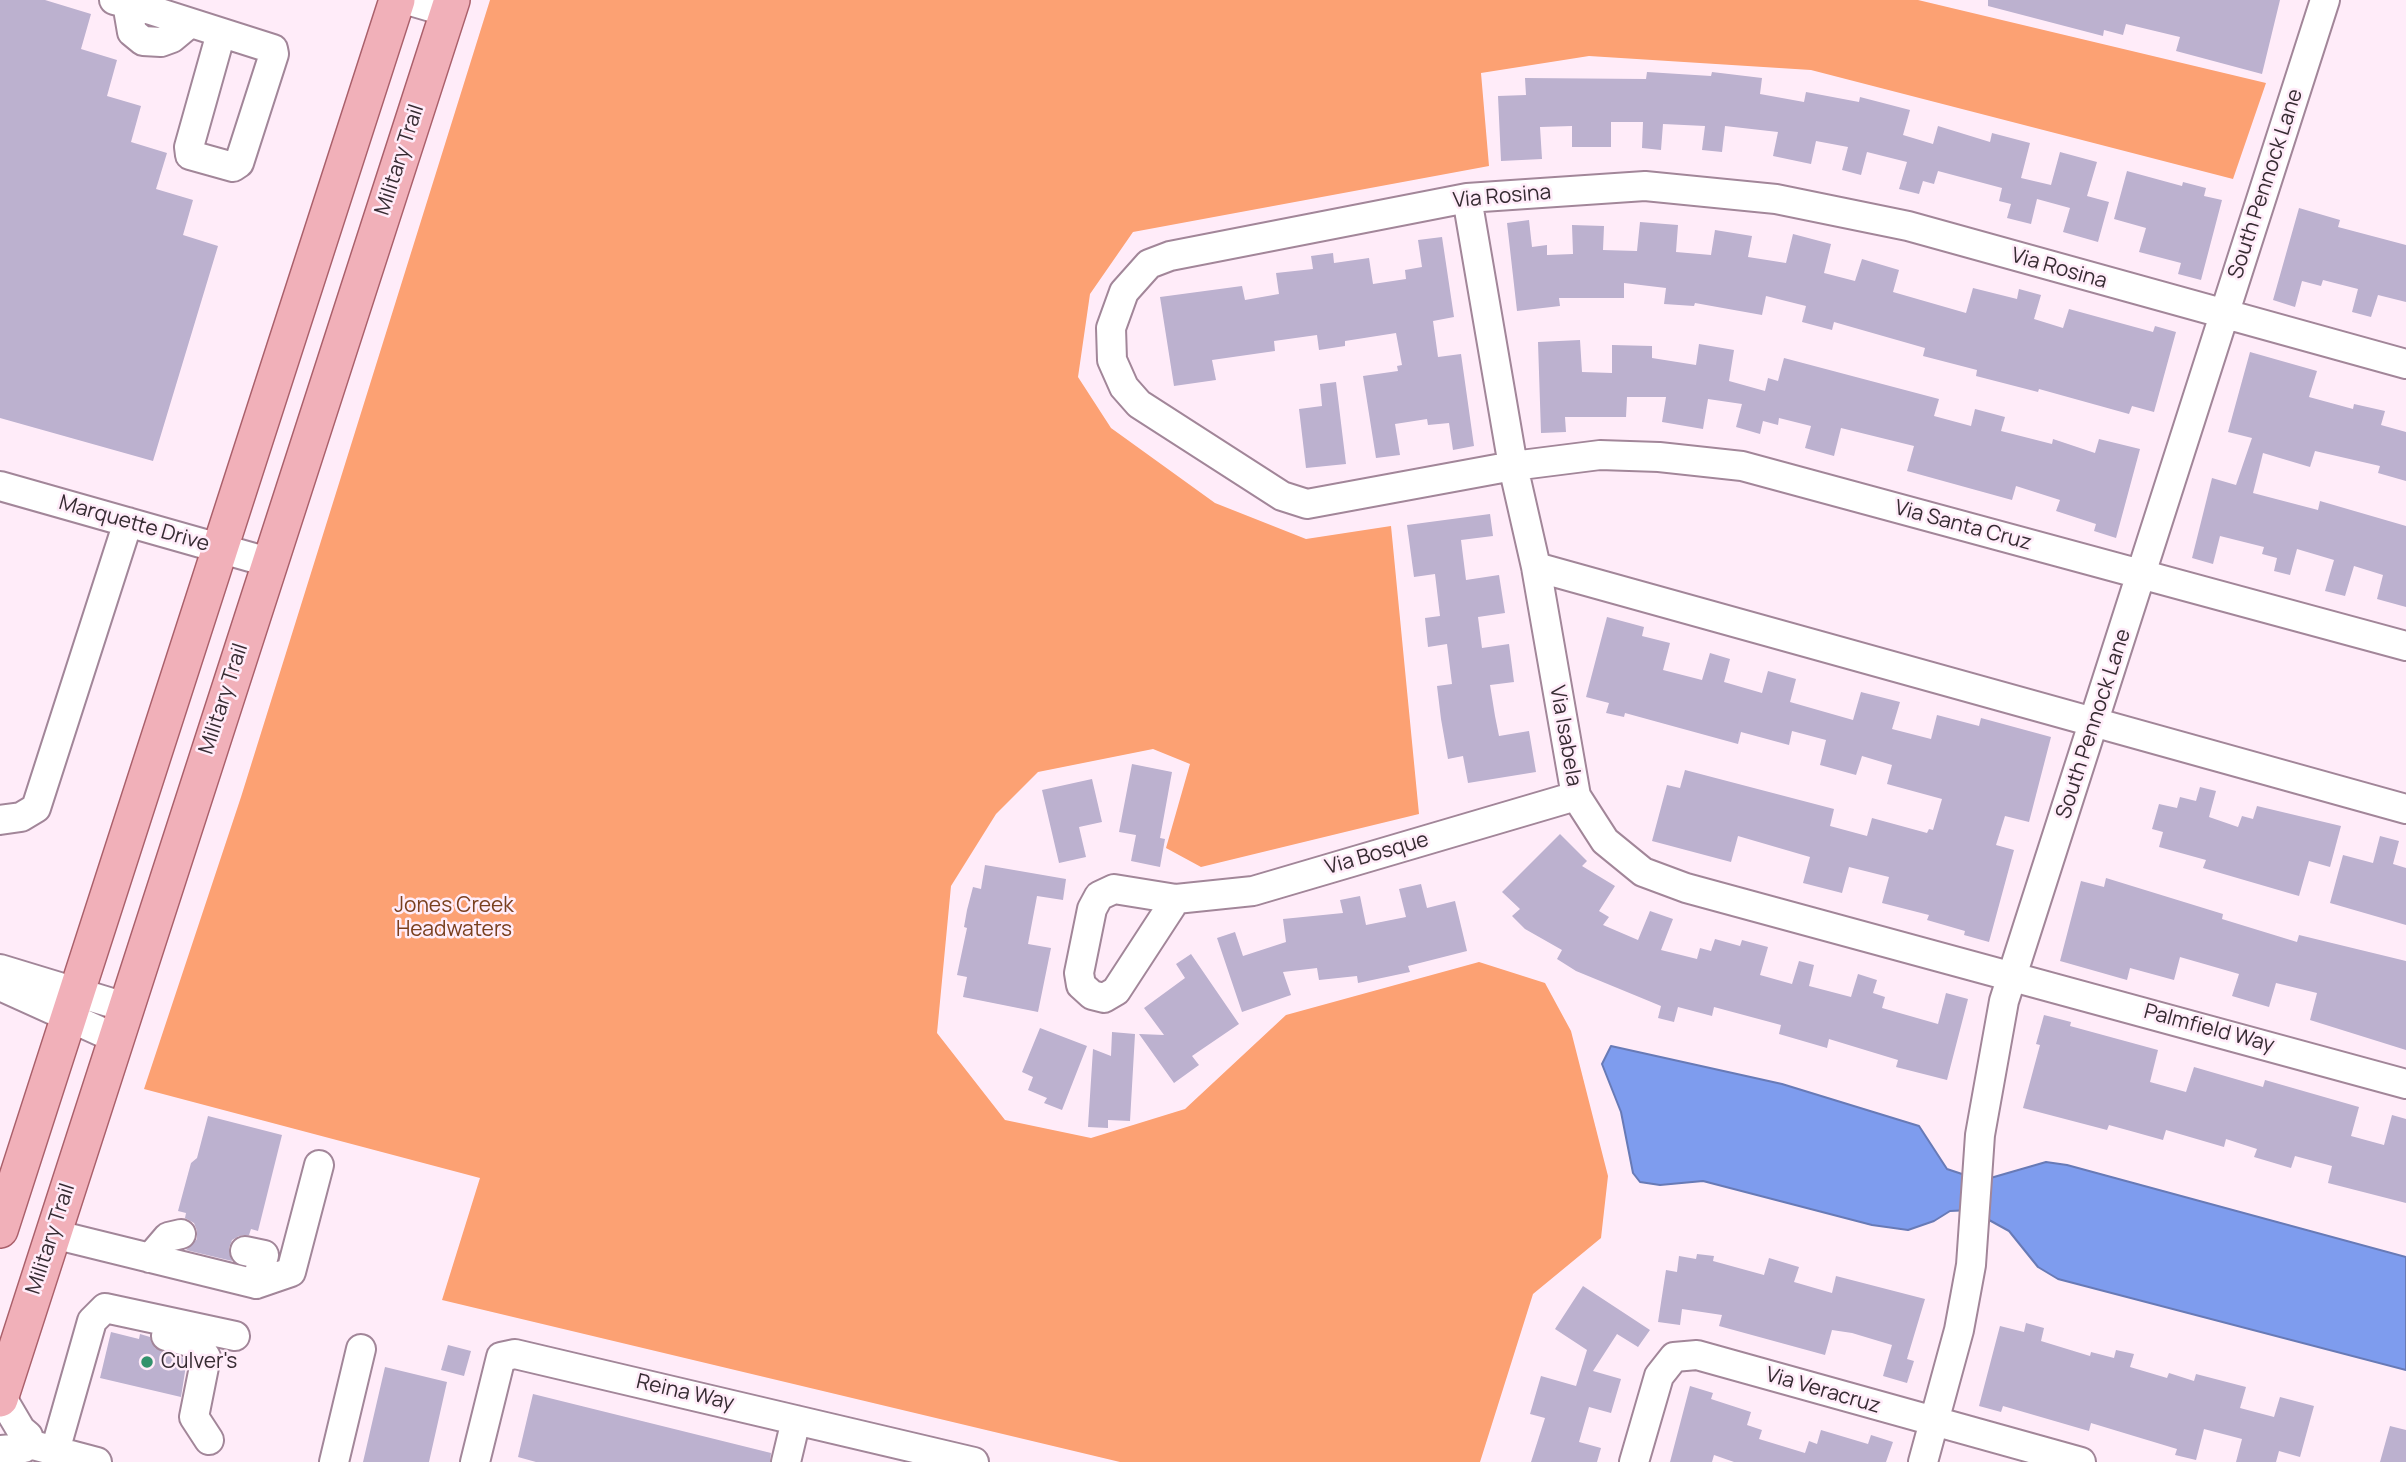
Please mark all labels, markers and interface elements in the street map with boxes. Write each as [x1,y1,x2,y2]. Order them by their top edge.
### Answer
street label: South Pennock Lane [2223,86,2309,282]
street label: Military Trail [370,101,430,219]
street label: Via Rosina [1452,180,1552,214]
street label: Via Rosina [2008,243,2110,295]
street label: Marquette Drive [56,490,212,558]
street label: Via Santa Cruz [1892,496,2034,556]
street label: South Pennock Lane [2051,626,2137,822]
street label: Military Trail [194,640,254,758]
street label: Via Isabela [1544,684,1586,788]
street label: Via Bosque [1322,827,1432,881]
park label: Jones Creek Headwaters [394,893,514,943]
street label: Palmfield Way [2141,1000,2277,1058]
street label: Military Trail [21,1180,81,1298]
place label: Culver's [161,1349,237,1375]
marker: Culver's [139,1354,155,1370]
street label: Via Veracruz [1763,1363,1883,1419]
street label: Reina Way [634,1370,736,1416]

